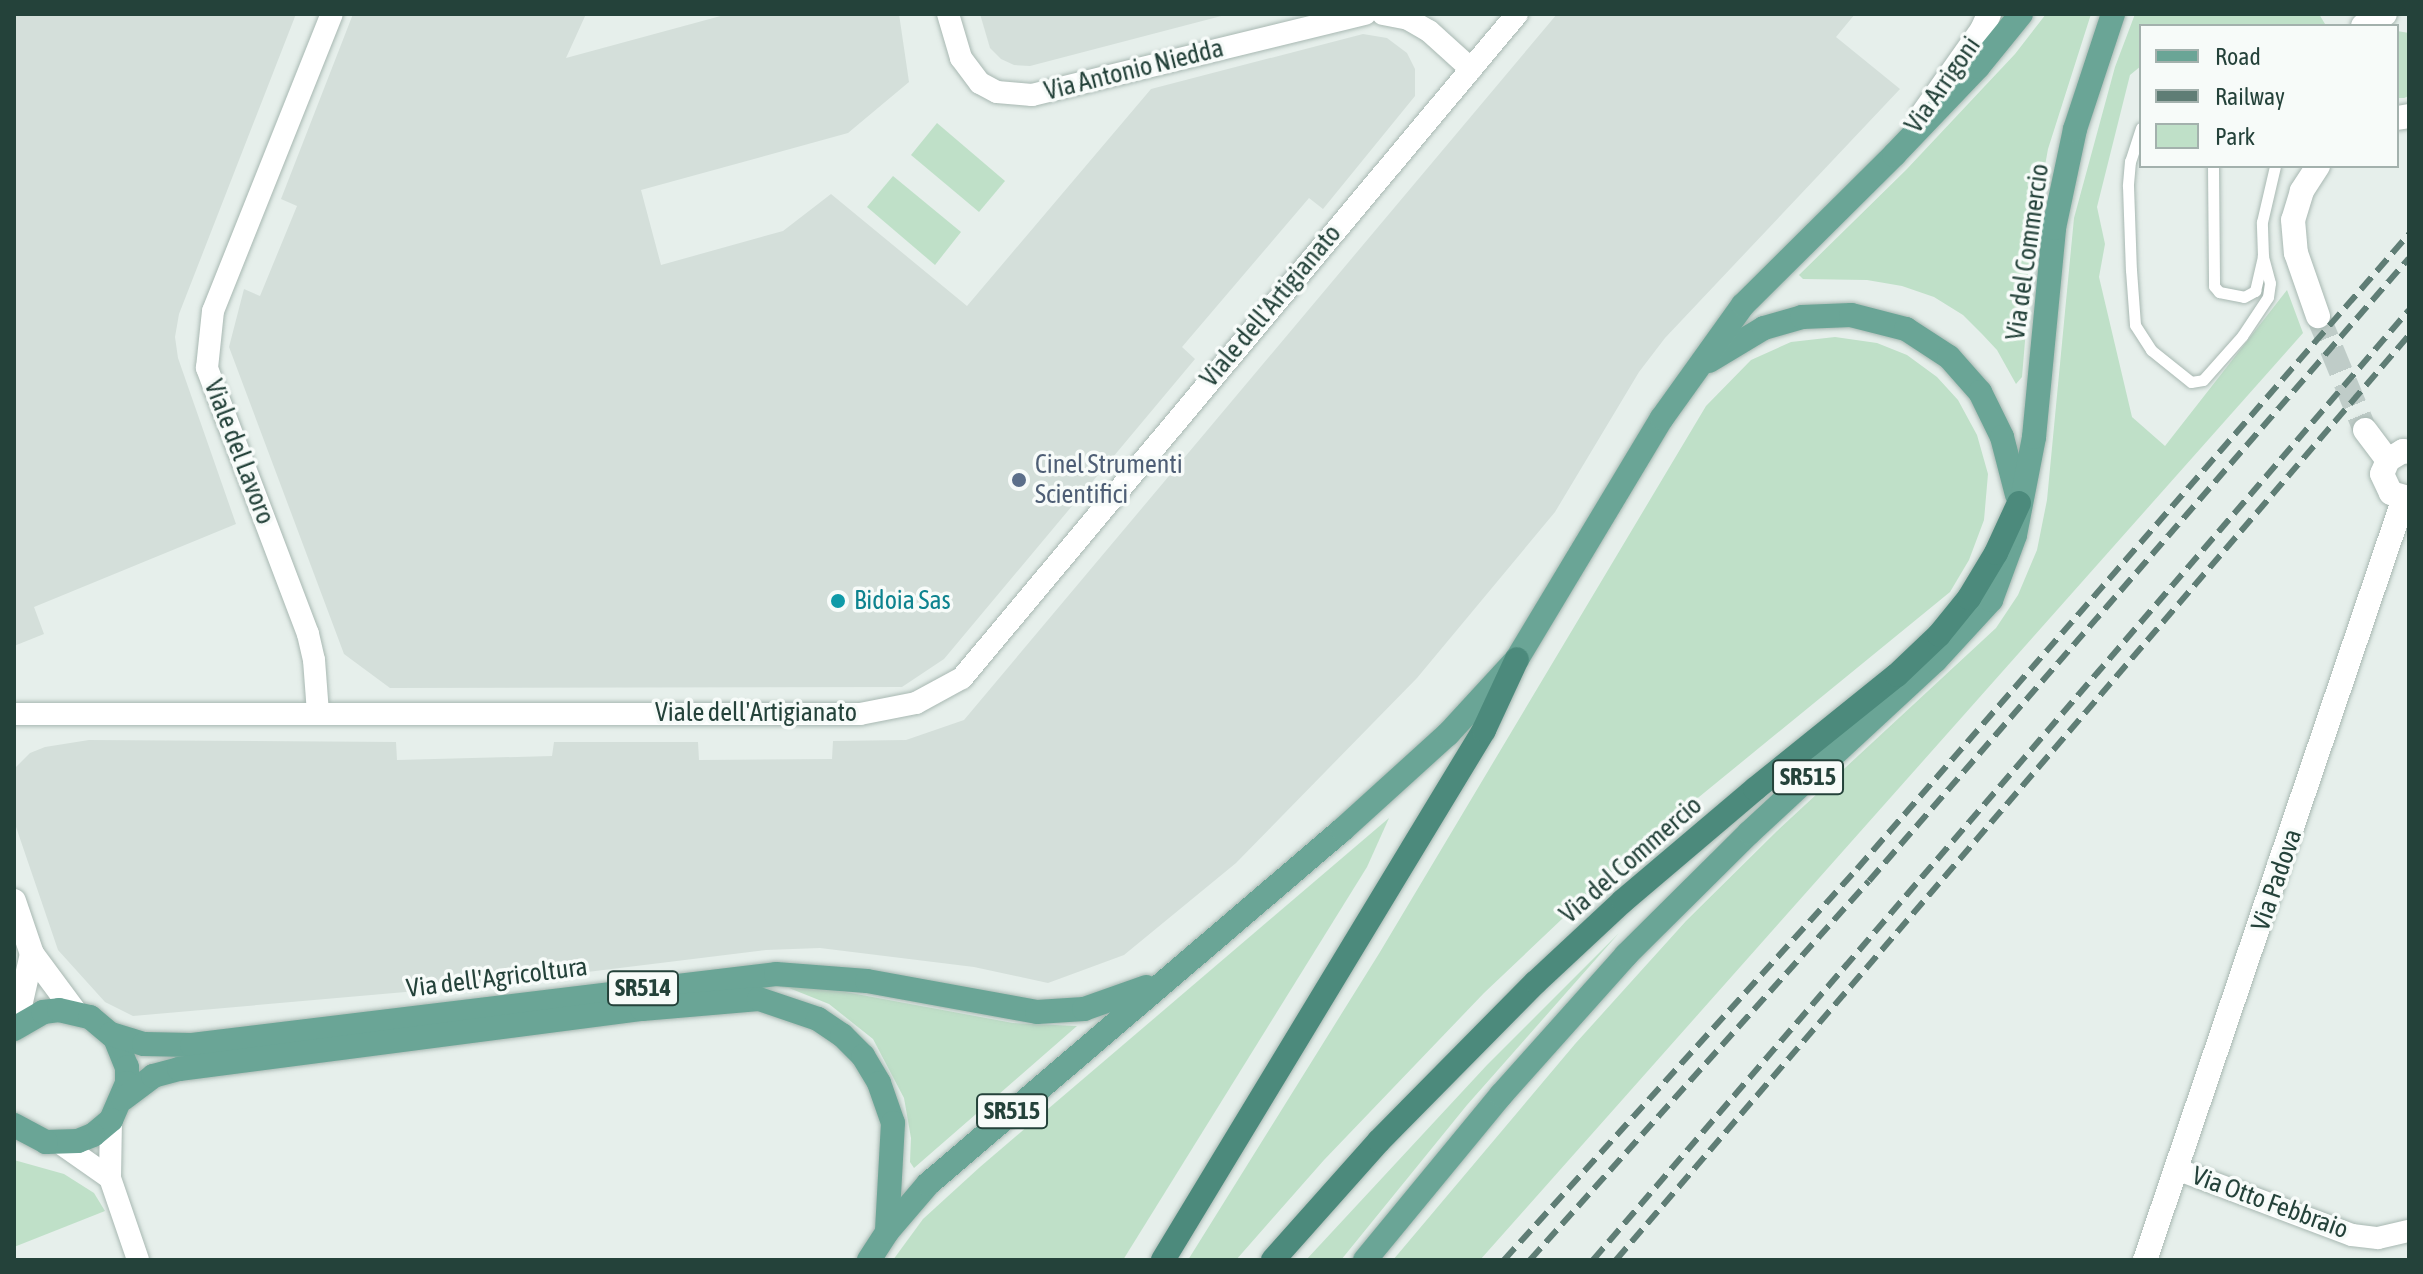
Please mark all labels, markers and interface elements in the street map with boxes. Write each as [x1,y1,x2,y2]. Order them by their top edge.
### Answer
legend [2139,24,2399,168]
street label: Via Arrigoni [1899,31,1987,139]
street label: Via Antonio Niedda [1041,33,1227,107]
text: Road [2215,43,2261,70]
text: Railway [2215,83,2285,110]
text: Park [2215,123,2255,150]
street label: Via del Commercio [2000,162,2056,342]
street label: Viale dell'Artigianato [1194,219,1348,393]
street label: Viale del Lavoro [197,375,281,529]
place label: Cinel Strumenti Scientifici [1035,449,1183,510]
marker: Cinel Strumenti Scientifici [1010,471,1028,489]
place label: Bidoia Sas [854,585,951,617]
marker: Bidoia Sas [829,592,847,610]
street label: Viale dell'Artigianato [655,697,857,729]
road number: SR515 [1772,757,1844,797]
street label: Via del Commercio [1554,790,1708,930]
street label: Via Padova [2245,825,2309,935]
street label: Via dell'Agricoltura [405,951,589,1005]
road number: SR514 [607,968,679,1008]
road number: SR515 [976,1091,1048,1131]
street label: Via Otto Febbraio [2188,1160,2352,1246]

